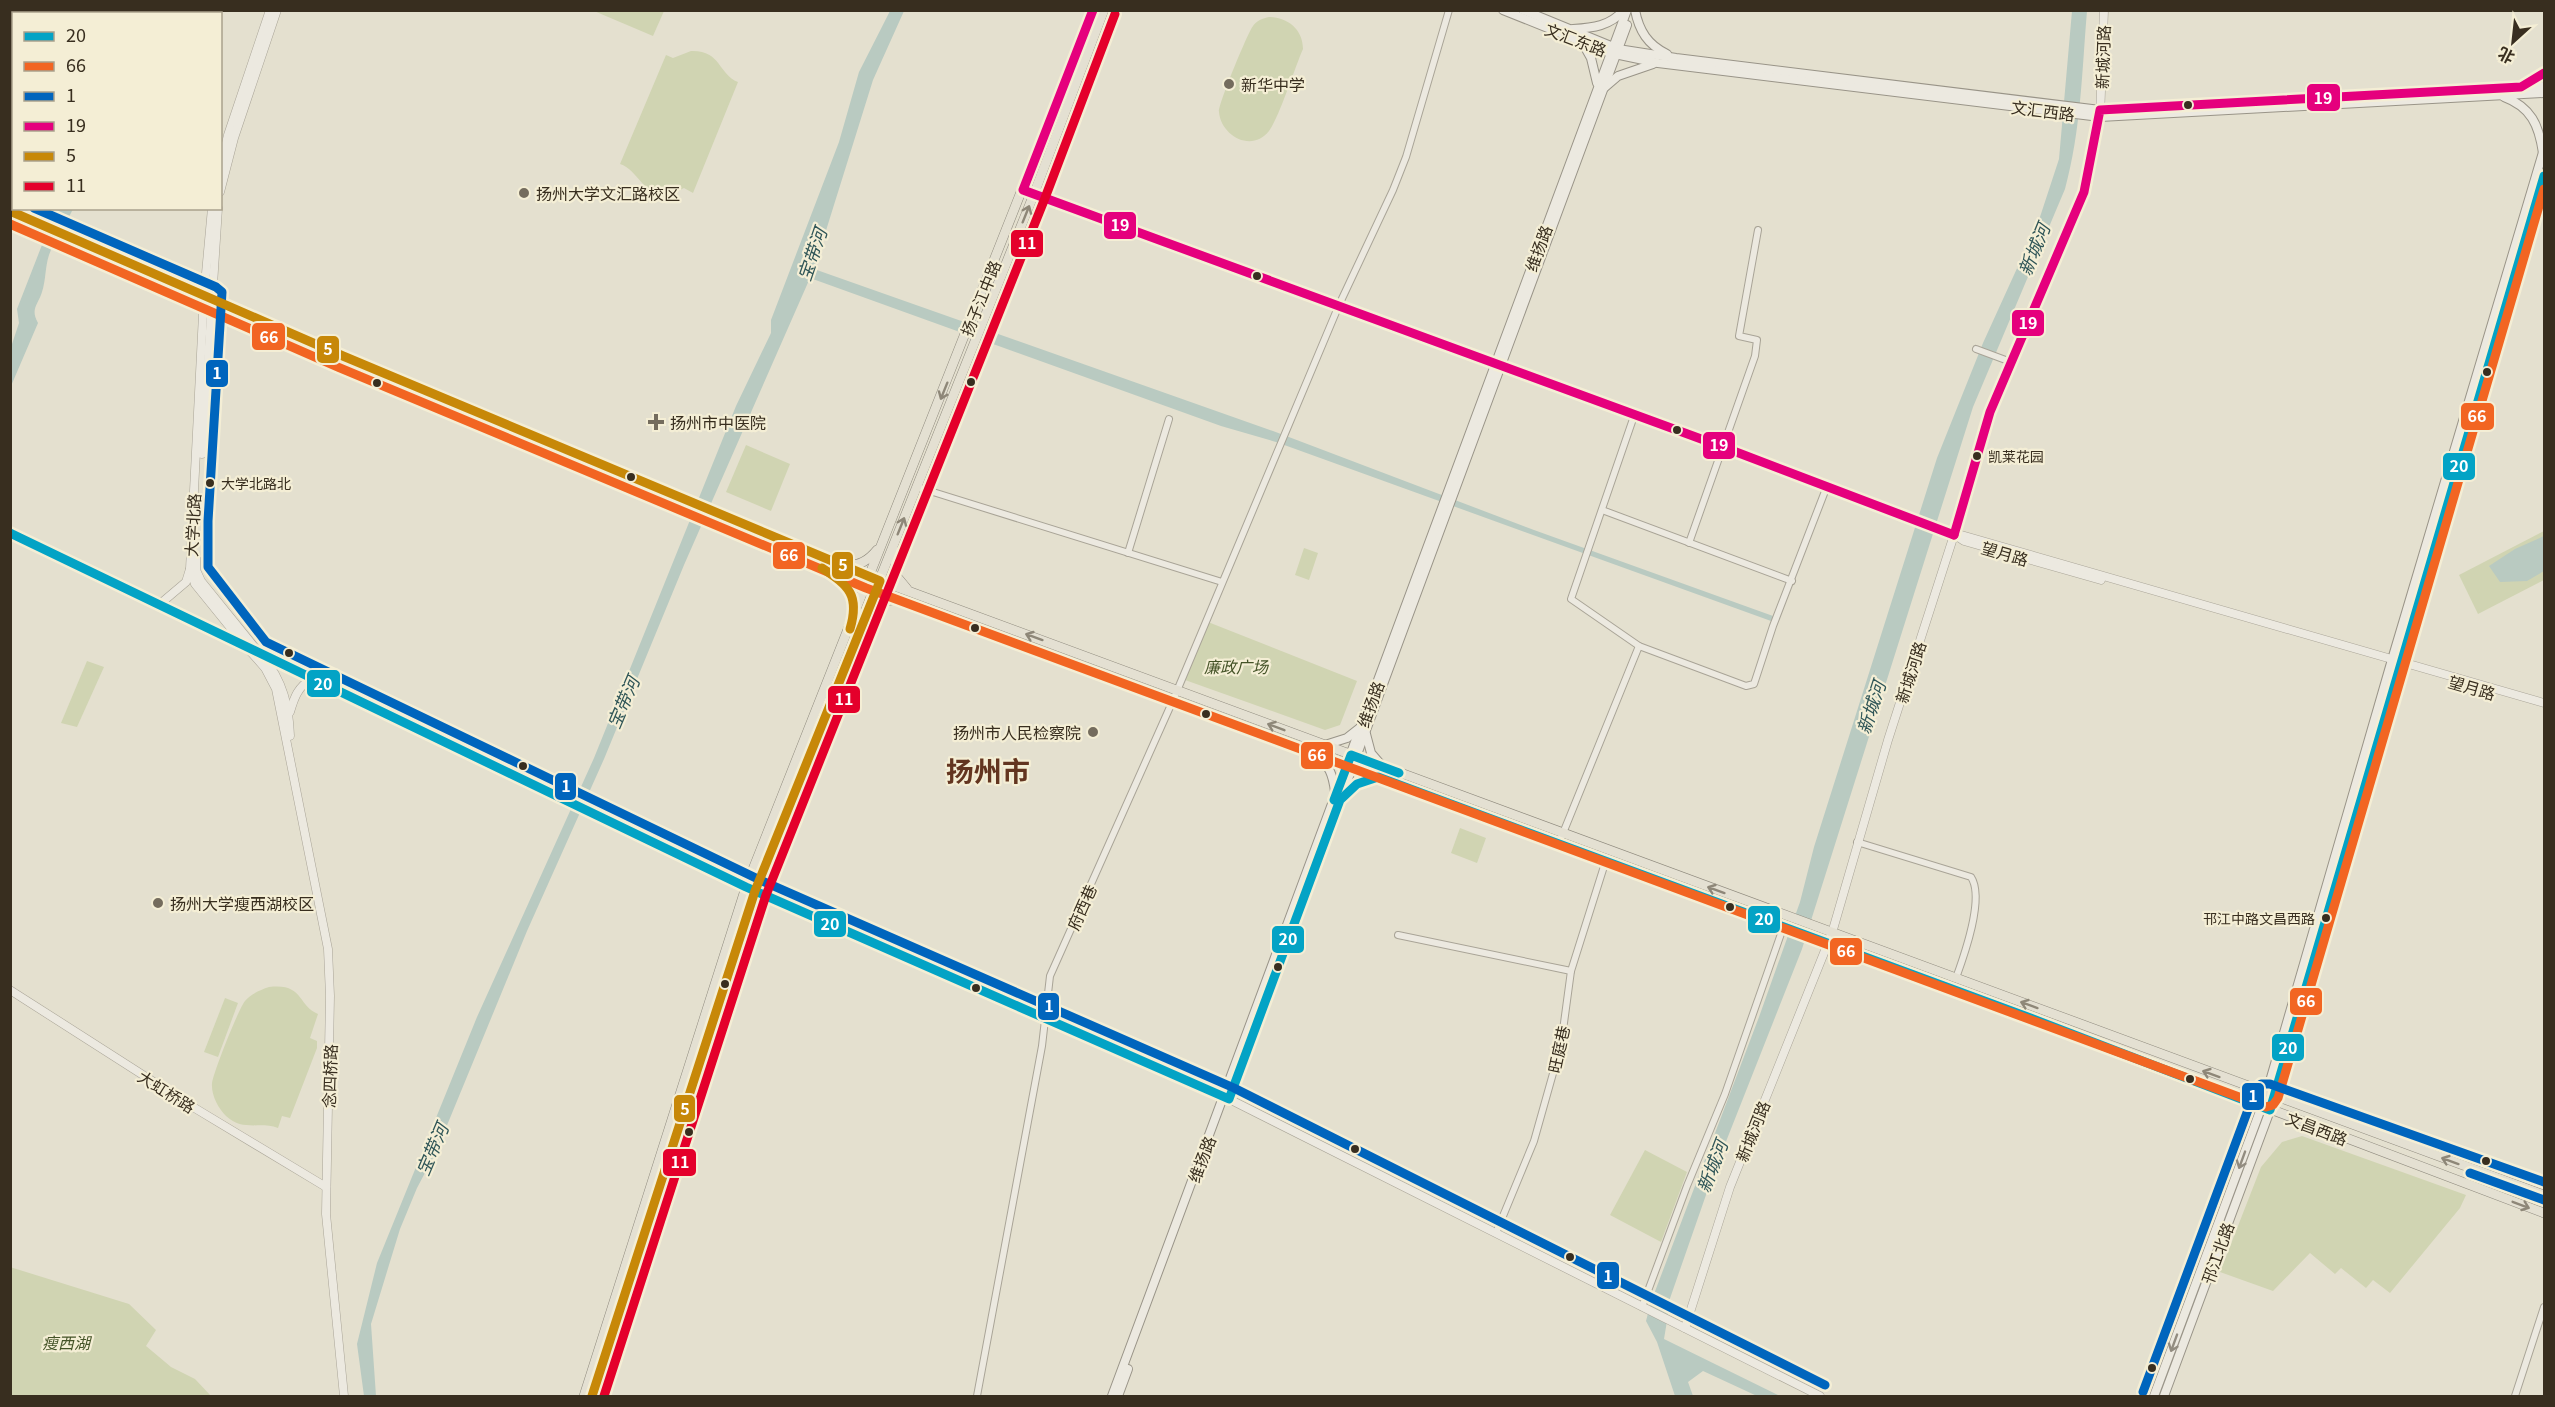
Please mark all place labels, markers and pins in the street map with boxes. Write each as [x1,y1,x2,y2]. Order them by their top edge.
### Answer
place label: 新华中学 [1241,72,1305,96]
marker: 新华中学 [1222,77,1236,91]
unlabelled marker [2182,99,2194,111]
place label: 扬州大学文汇路校区 [536,181,680,205]
marker: 扬州大学文汇路校区 [517,186,531,200]
unlabelled marker [1251,270,1263,282]
unlabelled marker [2481,366,2493,378]
unlabelled marker [965,376,977,388]
unlabelled marker [371,377,383,389]
place label: 扬州市中医院 [670,410,766,434]
marker: 扬州市中医院 [647,413,665,431]
unlabelled marker [1671,424,1683,436]
place label: 凯莱花园 [1988,446,2044,466]
marker: 凯莱花园 [1971,450,1983,462]
unlabelled marker [625,471,637,483]
place label: 大学北路北 [221,473,291,493]
marker: 大学北路北 [204,477,216,489]
unlabelled marker [969,622,981,634]
unlabelled marker [283,647,295,659]
unlabelled marker [1200,708,1212,720]
place label: 扬州市人民检察院 [953,720,1081,744]
marker: 扬州市人民检察院 [1086,725,1100,739]
unlabelled marker [517,760,529,772]
place label: 扬州大学瘦西湖校区 [170,891,314,915]
marker: 扬州大学瘦西湖校区 [151,896,165,910]
unlabelled marker [1724,901,1736,913]
place label: 邗江中路文昌西路 [2203,908,2315,928]
marker: 邗江中路文昌西路 [2320,912,2332,924]
unlabelled marker [1272,961,1284,973]
unlabelled marker [719,978,731,990]
unlabelled marker [970,982,982,994]
unlabelled marker [2184,1073,2196,1085]
unlabelled marker [683,1126,695,1138]
unlabelled marker [1349,1143,1361,1155]
unlabelled marker [2480,1155,2492,1167]
unlabelled marker [1564,1251,1576,1263]
unlabelled marker [2146,1362,2158,1374]

